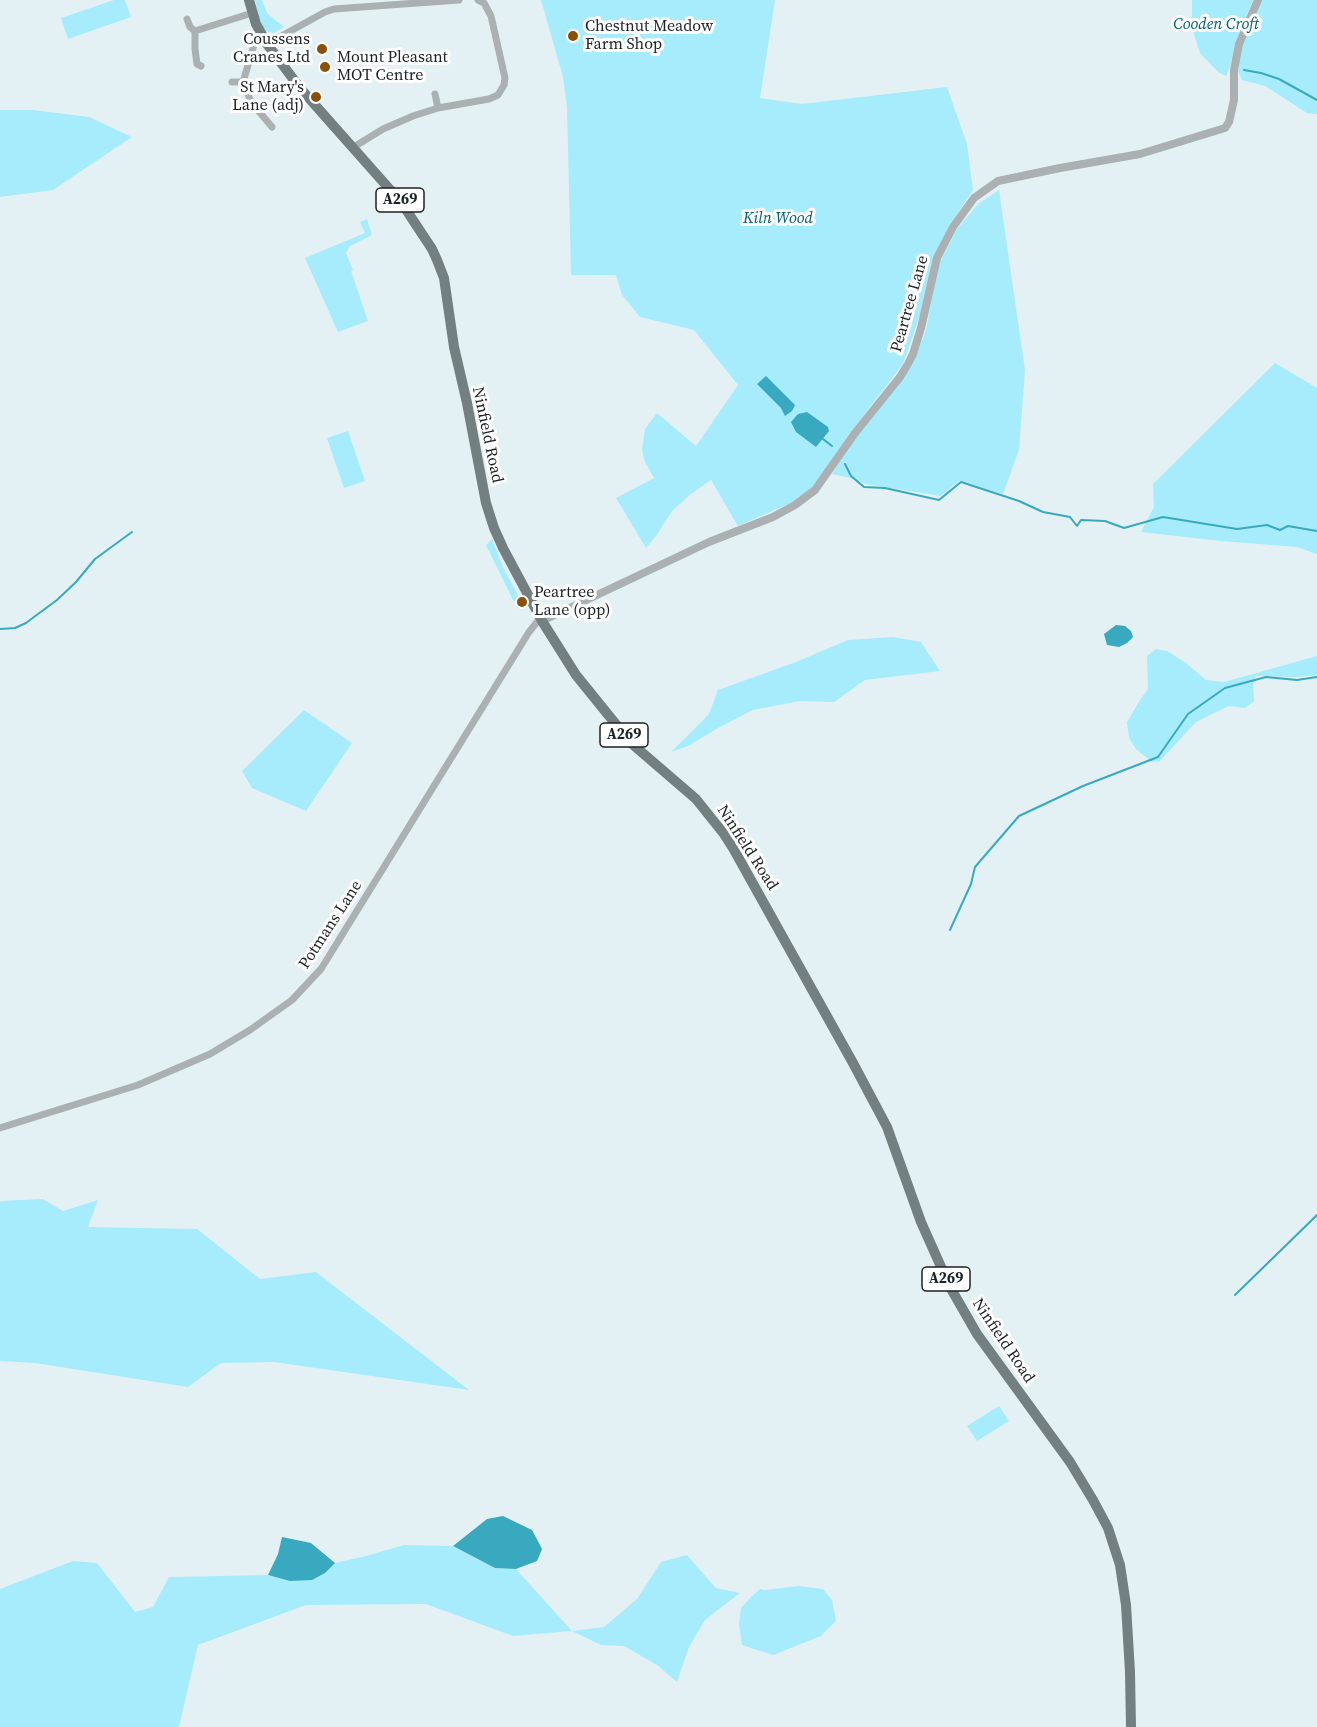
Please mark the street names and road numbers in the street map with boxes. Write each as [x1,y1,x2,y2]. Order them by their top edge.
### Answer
road number: A269 [376,188,424,212]
street label: Peartree Lane [887,254,933,354]
street label: Ninfield Road [467,385,507,485]
road number: A269 [600,723,648,747]
street label: Ninfield Road [712,802,782,894]
street label: Potmans Lane [295,877,367,973]
road number: A269 [922,1267,970,1291]
street label: Ninfield Road [968,1295,1038,1387]

